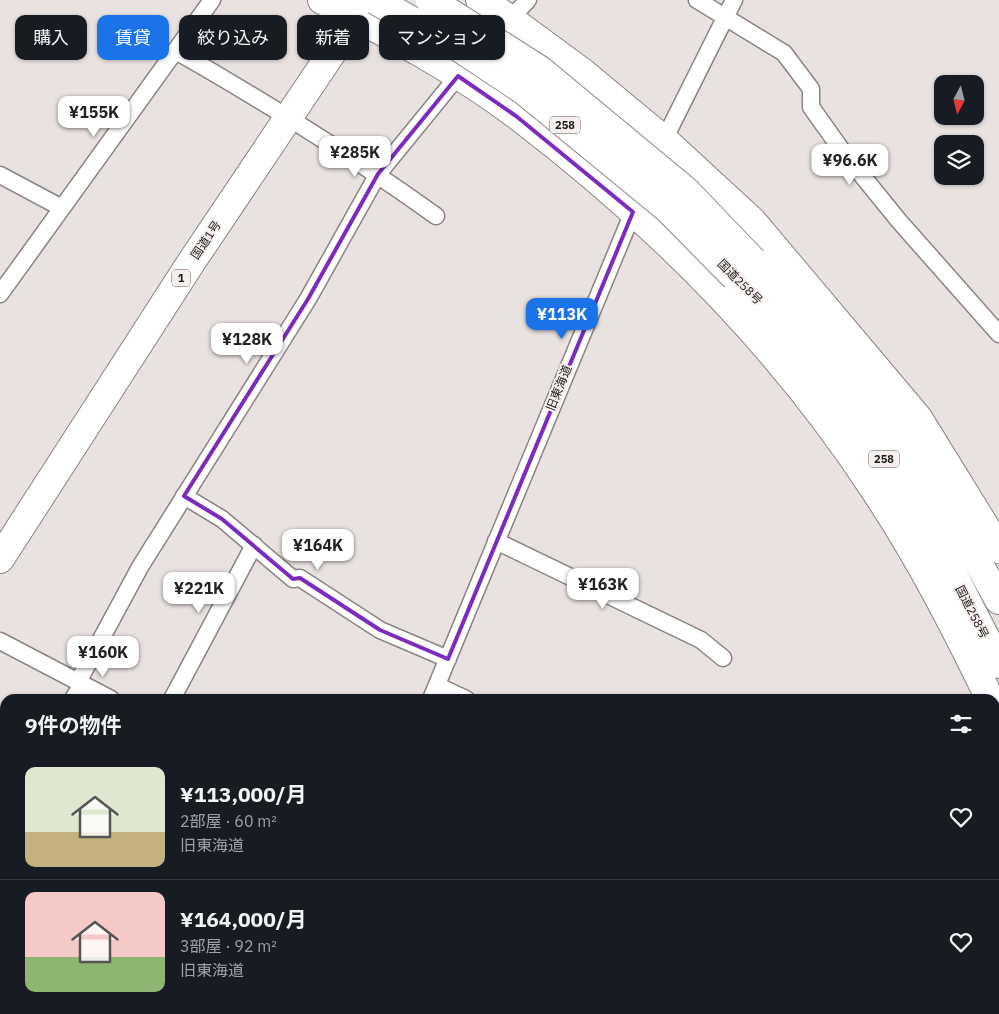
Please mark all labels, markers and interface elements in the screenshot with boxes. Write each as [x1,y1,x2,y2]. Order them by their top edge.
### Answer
chip: 購入 [15,15,87,60]
chip: 賃貸 [97,15,169,60]
chip: 絞り込み [179,15,287,60]
chip: 新着 [297,15,369,60]
chip: マンション [379,15,505,60]
north arrow [934,75,984,125]
map controls [934,75,984,185]
pin: ¥155K [59,96,129,138]
text: ¥155K [69,102,119,122]
road number: 258 [550,116,580,134]
button: layers [934,135,984,185]
pin: ¥285K [320,136,390,178]
text: ¥285K [330,142,380,162]
pin: ¥96.6K [809,144,891,186]
text: ¥96.6K [822,150,878,170]
street label: 国道1号 [187,218,224,262]
street label: 国道258号 [715,256,766,307]
road number: 1 [172,270,190,286]
pin: ¥113K [527,298,597,340]
text: ¥113K [537,304,587,324]
pin: ¥128K [212,322,282,365]
text: ¥128K [222,329,272,349]
street label: 旧東海道 [543,363,574,413]
road number: 258 [869,450,899,468]
pin: ¥164K [283,528,353,571]
text: ¥164K [293,535,343,555]
pin: ¥163K [568,568,638,610]
pin: ¥221K [164,572,234,614]
text: ¥163K [578,574,628,594]
text: ¥221K [174,578,224,598]
street label: 国道258号 [953,583,992,641]
pin: ¥160K [68,636,138,678]
text: ¥160K [78,642,128,662]
icon: filters [947,710,975,738]
text: 9件の物件 [25,711,122,739]
text: ¥113,000/月 [180,780,306,808]
icon: home [65,787,125,847]
icon: heart [947,803,975,831]
text: 2部屋 · 60 m² [180,811,277,831]
text: 旧東海道 [180,835,244,855]
text: ¥164,000/月 [180,905,306,933]
icon: home [65,912,125,972]
icon: heart [947,928,975,956]
text: 3部屋 · 92 m² [180,936,277,956]
text: 旧東海道 [180,960,244,980]

